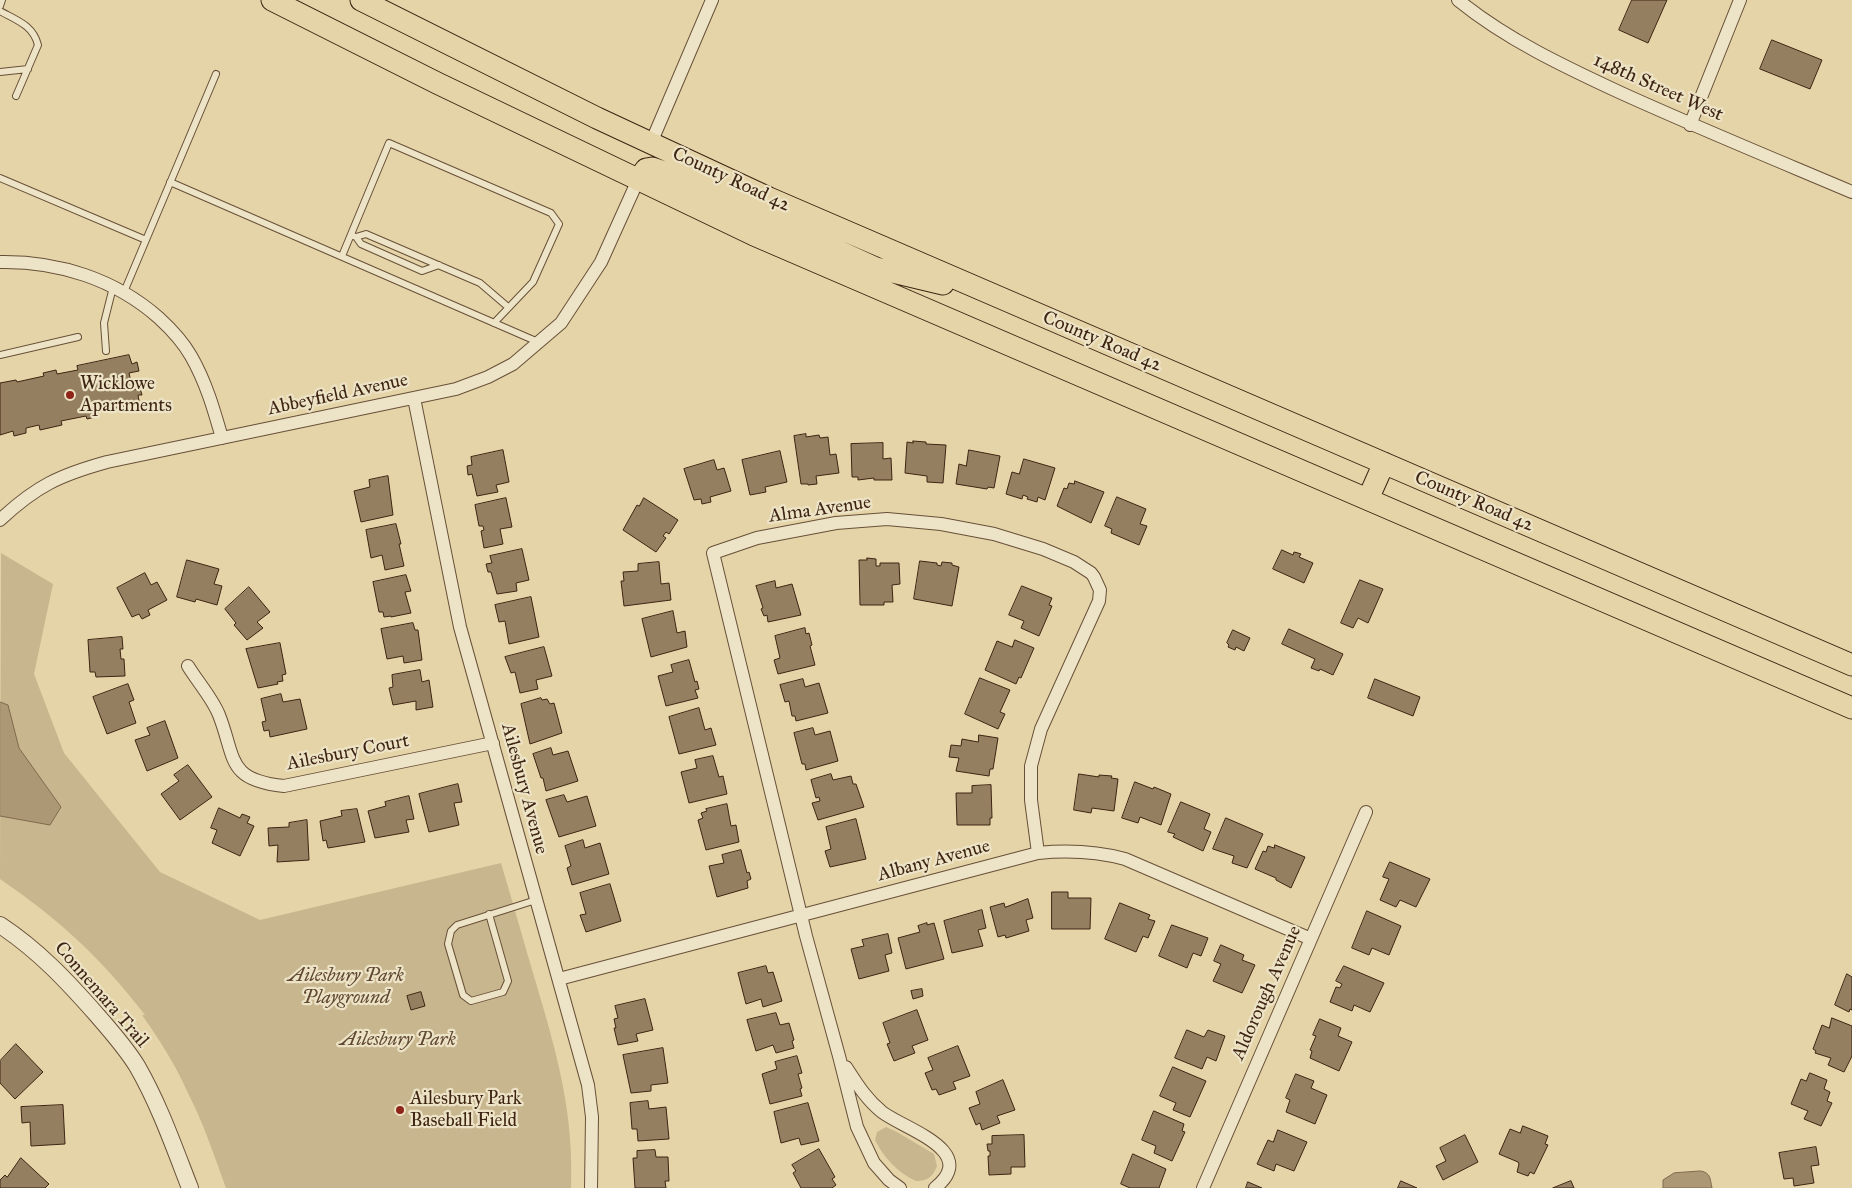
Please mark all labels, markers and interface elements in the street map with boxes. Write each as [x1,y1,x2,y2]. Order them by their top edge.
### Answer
street label: 148th Street West [1590,49,1726,127]
street label: County Road 42 [669,143,793,217]
street label: County Road 42 [1039,307,1165,377]
street label: Abbeyfield Avenue [266,369,410,421]
place label: Wicklowe Apartments [80,373,172,417]
marker: Wicklowe Apartments [64,389,76,401]
street label: County Road 42 [1411,467,1537,537]
street label: Alma Avenue [767,492,873,528]
street label: Ailesbury Avenue [496,721,552,857]
street label: Ailesbury Court [285,730,411,776]
street label: Albany Avenue [875,835,993,887]
street label: Aldorough Avenue [1227,922,1307,1064]
street label: Connemara Trail [49,938,153,1052]
park label: Ailesbury Park Playground [288,965,404,1009]
park label: Ailesbury Park [340,1029,456,1051]
place label: Ailesbury Park Baseball Field [410,1088,522,1132]
marker: Ailesbury Park Baseball Field [394,1104,406,1116]

